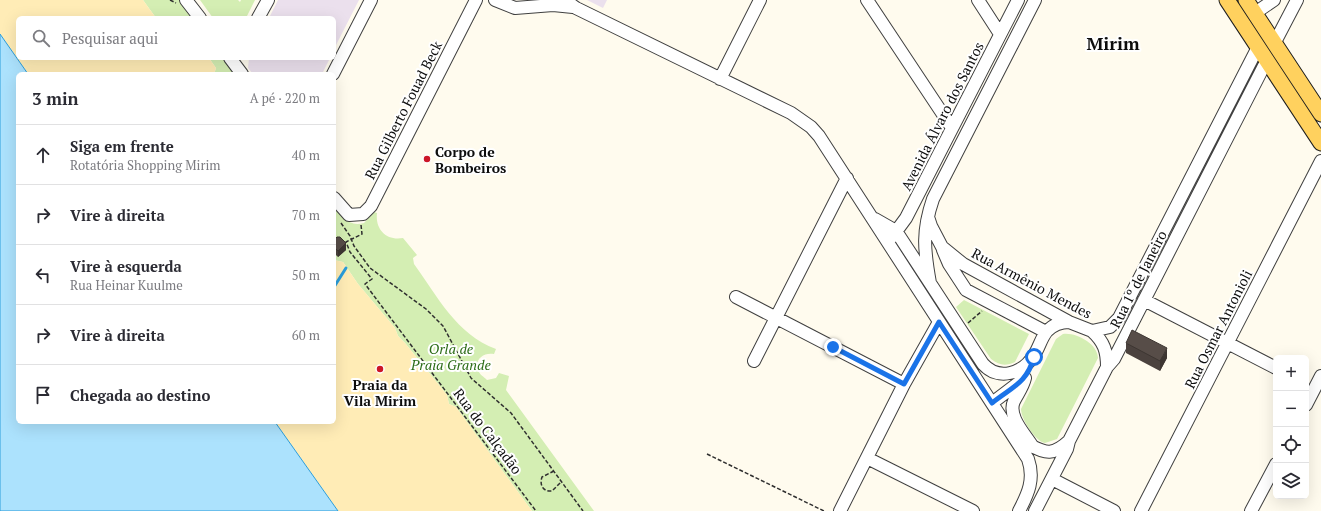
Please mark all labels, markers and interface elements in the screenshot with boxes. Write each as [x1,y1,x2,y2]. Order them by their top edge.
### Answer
search box [16,16,336,60]
icon: search [30,27,52,49]
text: Pesquisar aqui [62,28,158,48]
district label: Mirim [1086,31,1140,55]
street label: Rua Gilberto Fouad Beck [360,37,447,182]
street label: Avenida Álvaro dos Santos [896,38,988,194]
text: 3 min [32,87,79,110]
text: A pé · 220 m [250,89,320,107]
text: Siga em frente [70,136,174,156]
place label: Corpo de Bombeiros [435,142,506,177]
icon: ahead [32,144,54,166]
text: 40 m [292,146,320,164]
marker: Corpo de Bombeiros [422,154,432,164]
text: Rotatória Shopping Mirim [70,156,221,174]
icon: right [32,204,54,226]
text: Vire à direita [70,205,165,225]
text: 70 m [292,206,320,224]
street label: Rua 1º de Janeiro [1105,227,1171,331]
street label: Rua Armênio Mendes [969,243,1095,323]
text: Vire à esquerda [70,256,182,276]
icon: left [32,264,54,286]
text: 50 m [292,266,320,284]
street label: Rua Osmar Antonioli [1180,266,1256,392]
text: Rua Heinar Kuulme [70,276,183,294]
icon: right [32,324,54,346]
text: Vire à direita [70,325,165,345]
text: 60 m [292,326,320,344]
route end [824,338,842,356]
park label: Orla de Praia Grande [410,339,492,374]
route start [1025,348,1043,366]
map controls [1273,355,1309,499]
button: + [1273,355,1309,391]
marker: Praia da Vila Mirim [375,364,385,374]
place label: Praia da Vila Mirim [344,375,416,410]
icon: arrive [32,384,54,406]
street label: Rua do Calçadão [449,384,527,478]
text: Chegada ao destino [70,385,210,405]
button: − [1273,391,1309,427]
button: locate [1273,427,1309,463]
button: layers [1273,463,1309,499]

